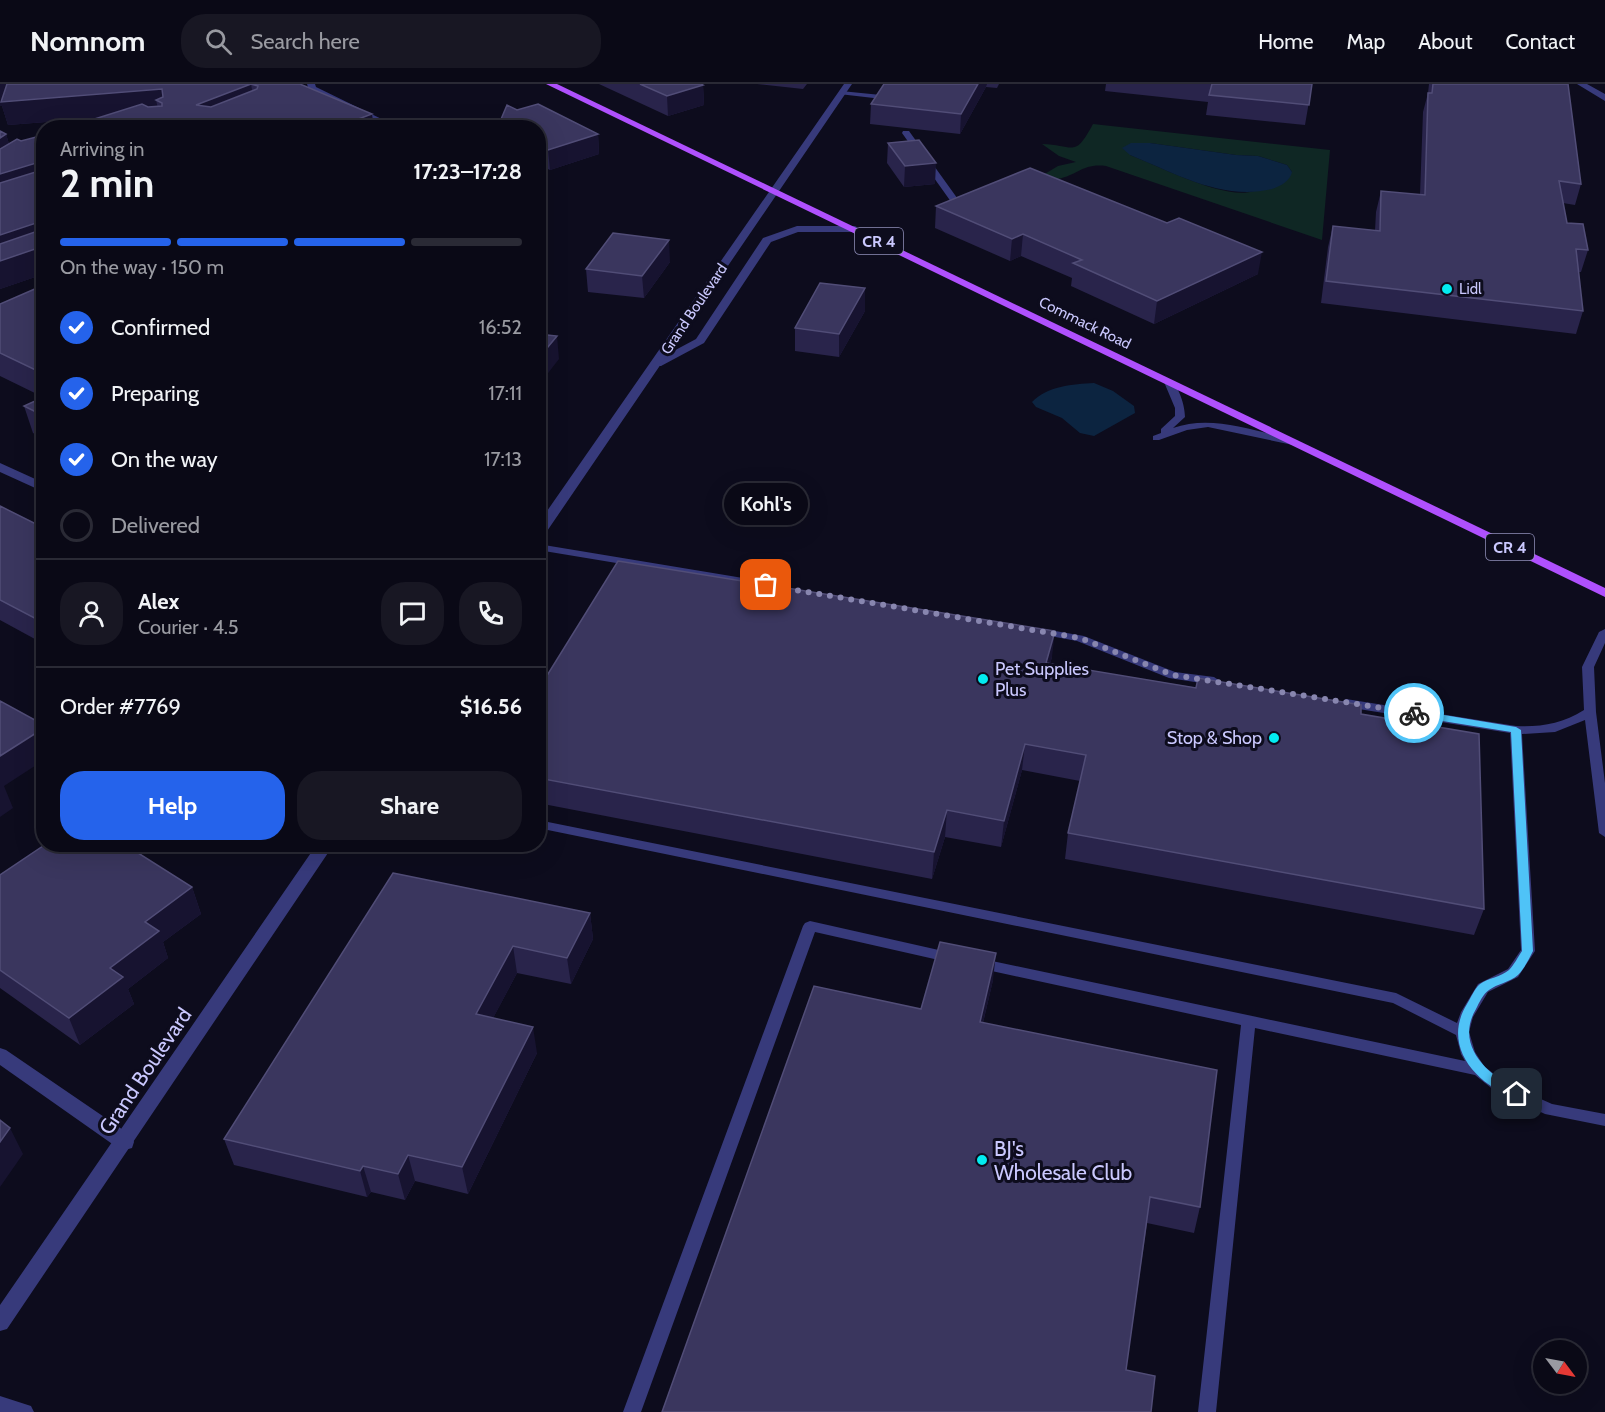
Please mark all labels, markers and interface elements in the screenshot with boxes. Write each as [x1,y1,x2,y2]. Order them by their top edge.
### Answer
search box [181,14,601,68]
text: Nomnom [30,24,145,58]
icon: search [202,25,235,58]
text: Search here [250,28,360,55]
text: Home [1258,29,1314,54]
text: Map [1347,29,1385,54]
text: About [1418,29,1472,54]
text: Contact [1505,29,1575,54]
text: Arriving in [60,137,144,161]
text: 17:23–17:28 [413,158,522,185]
text: 2 min [60,159,154,207]
road number: CR 4 [855,228,903,254]
text: On the way · 150 m [60,255,224,279]
street label: Grand Boulevard [657,260,731,358]
place label: Lidl [1459,280,1482,298]
marker: Lidl [1440,282,1454,296]
street label: Commack Road [1036,293,1134,353]
icon: check [60,311,93,344]
text: Confirmed [111,314,210,341]
text: 16:52 [479,315,522,339]
icon: check [60,377,93,410]
text: Preparing [111,380,199,407]
text: 17:11 [488,381,522,405]
icon: check [60,443,93,476]
text: On the way [111,446,218,473]
text: 17:13 [484,447,522,471]
callout: Kohl's [724,483,808,525]
text: Kohl's [740,492,792,516]
text: Delivered [111,512,200,539]
road number: CR 4 [1486,534,1534,560]
pin [740,559,791,610]
icon: bag [749,568,782,601]
button: person [60,582,123,645]
button: chat [381,582,444,645]
button: phone [459,582,522,645]
text: Alex [138,588,179,615]
text: Courier · 4.5 [138,615,239,639]
place label: Pet Supplies Plus [995,658,1089,701]
marker: Pet Supplies Plus [976,672,990,686]
courier [1384,683,1444,743]
text: Order #7769 [60,693,181,720]
text: $16.56 [460,693,522,720]
icon: bike [1398,697,1431,730]
place label: Stop & Shop [1167,727,1262,749]
marker: Stop & Shop [1267,731,1281,745]
button: Help [60,771,285,840]
button: Share [297,771,522,840]
street label: Grand Boulevard [93,1003,197,1139]
pin [1491,1068,1542,1119]
icon: home [1500,1077,1533,1110]
place label: BJ's Wholesale Club [994,1136,1132,1185]
marker: BJ's Wholesale Club [975,1153,989,1167]
north arrow [1533,1340,1587,1394]
map controls [1533,1340,1587,1394]

